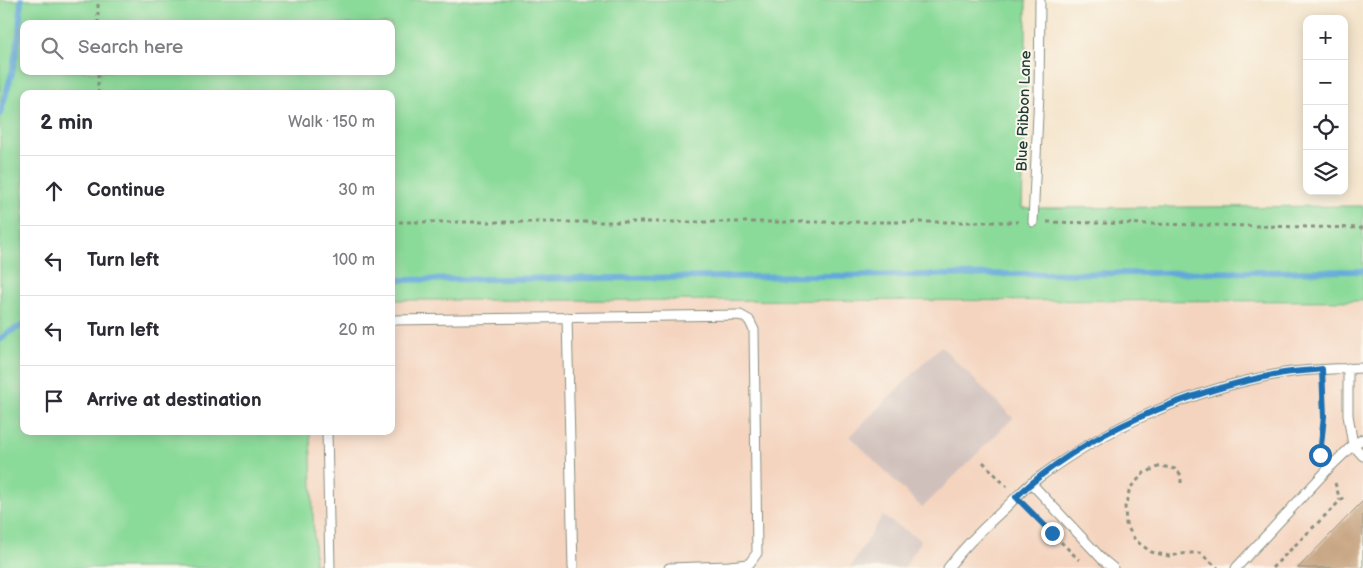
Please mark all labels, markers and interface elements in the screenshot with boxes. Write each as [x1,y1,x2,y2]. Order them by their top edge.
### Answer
map controls [1303,15,1348,195]
button: + [1303,15,1348,60]
search box [20,20,395,75]
icon: search [38,34,66,62]
text: Search here [78,36,183,59]
street label: Blue Ribbon Lane [1012,50,1036,172]
button: − [1303,60,1348,105]
button: locate [1303,105,1348,150]
text: 2 min [40,110,93,135]
text: Walk · 150 m [288,113,375,132]
button: layers [1303,150,1348,195]
icon: ahead [40,177,68,205]
text: Continue [87,179,165,202]
text: 30 m [338,181,375,200]
icon: left [40,247,68,275]
text: Turn left [87,249,159,272]
text: 100 m [332,251,375,270]
icon: left [40,317,68,345]
text: Turn left [87,319,159,342]
text: 20 m [339,321,375,340]
icon: arrive [40,387,68,415]
text: Arrive at destination [87,389,262,412]
route start [1309,444,1332,467]
route end [1041,522,1064,545]

